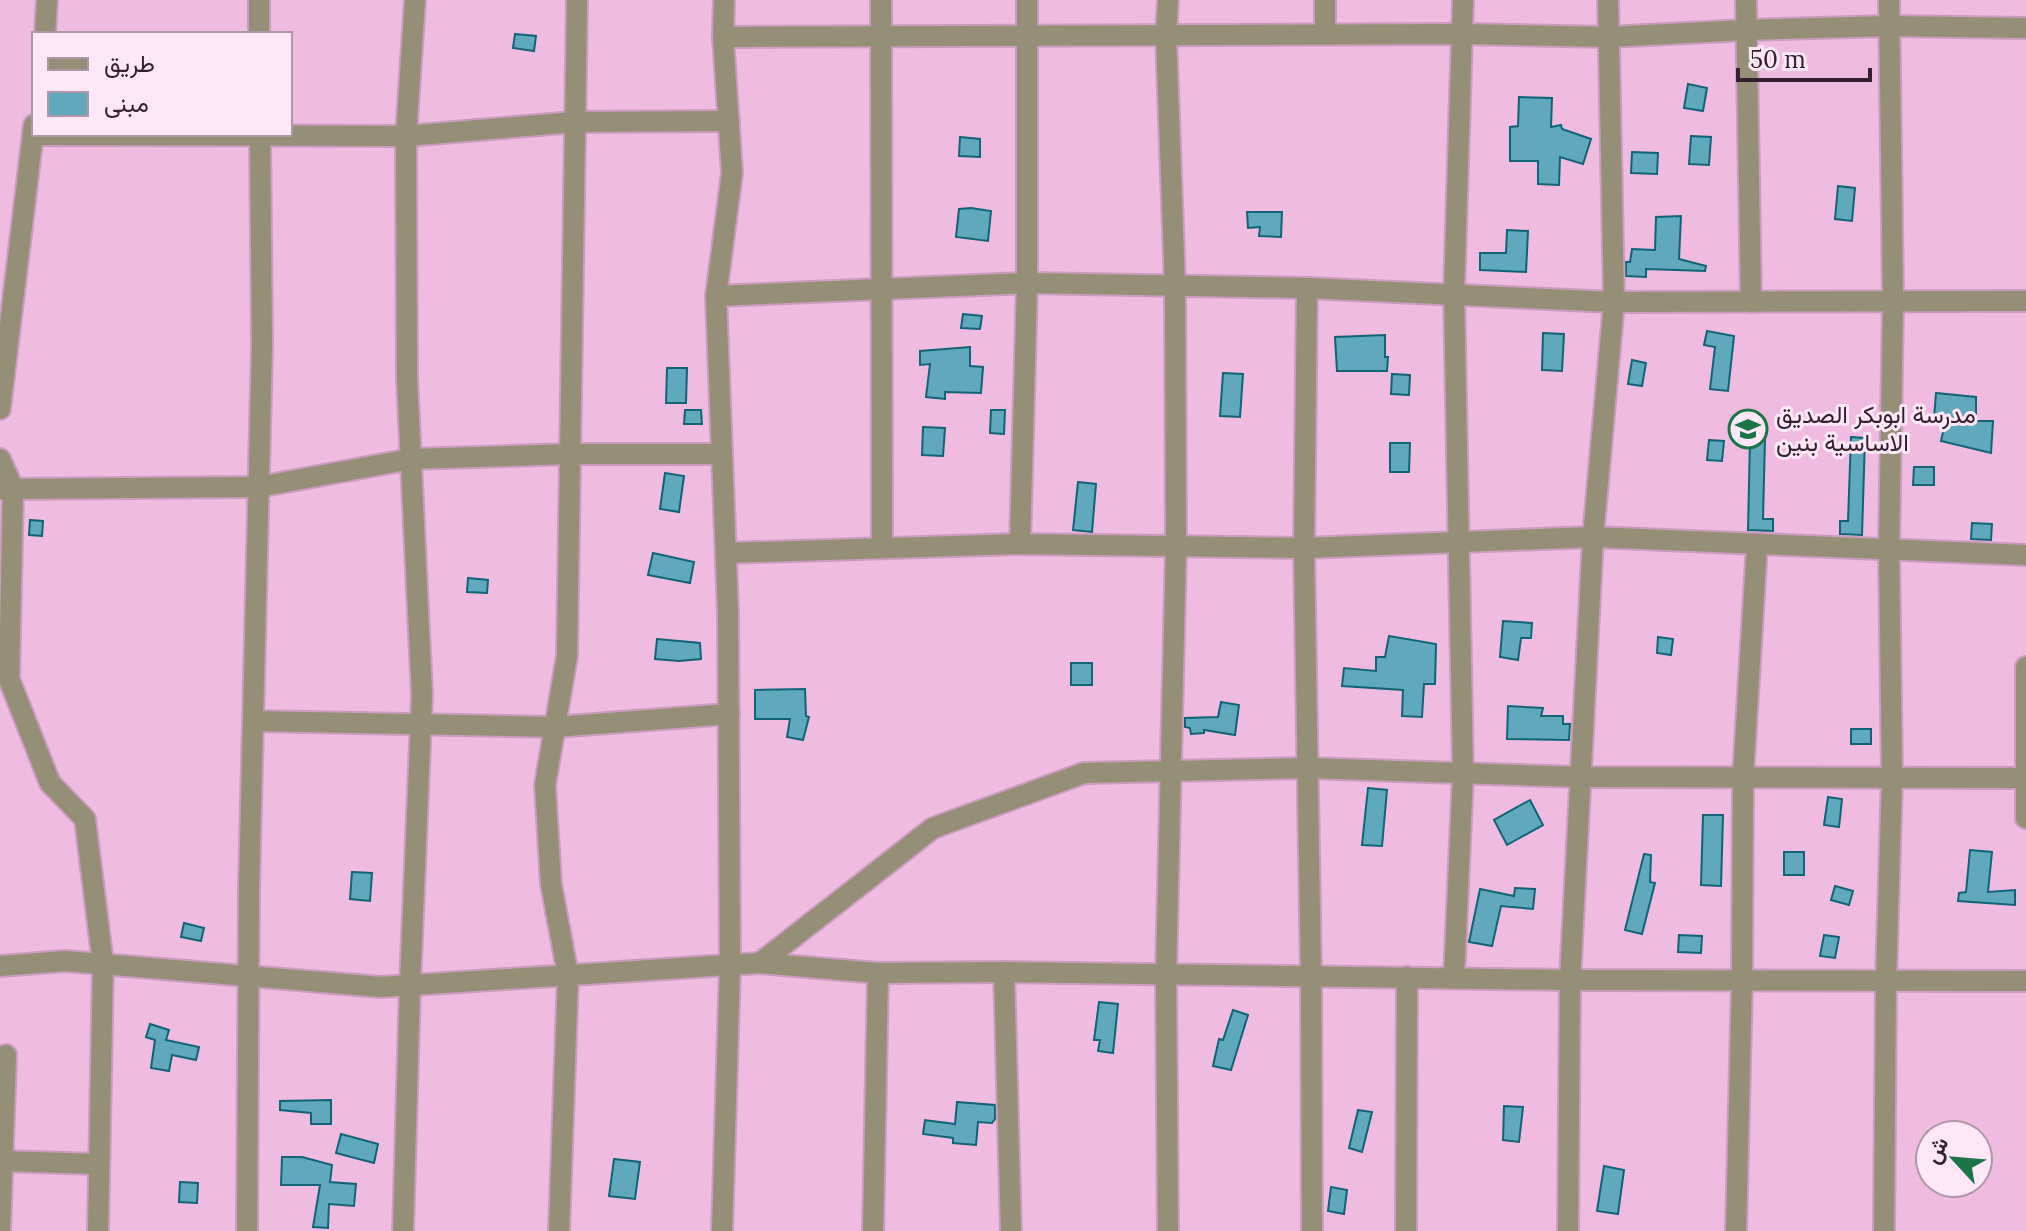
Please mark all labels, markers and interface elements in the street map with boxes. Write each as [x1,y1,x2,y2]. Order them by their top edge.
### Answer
legend [32,32,292,136]
scale bar [1738,32,1870,82]
text: 50 m [1750,44,1806,75]
text: طريق [104,48,155,79]
text: مبنى [104,88,149,119]
place label: مدرسة ابوبكر الصديق الاساسية بنين [1776,399,1976,458]
school or university icon: مدرسة ابوبكر الصديق الاساسية بنين [1727,408,1769,450]
north arrow [1914,1119,1994,1199]
text: ش [1918,1132,1954,1168]

